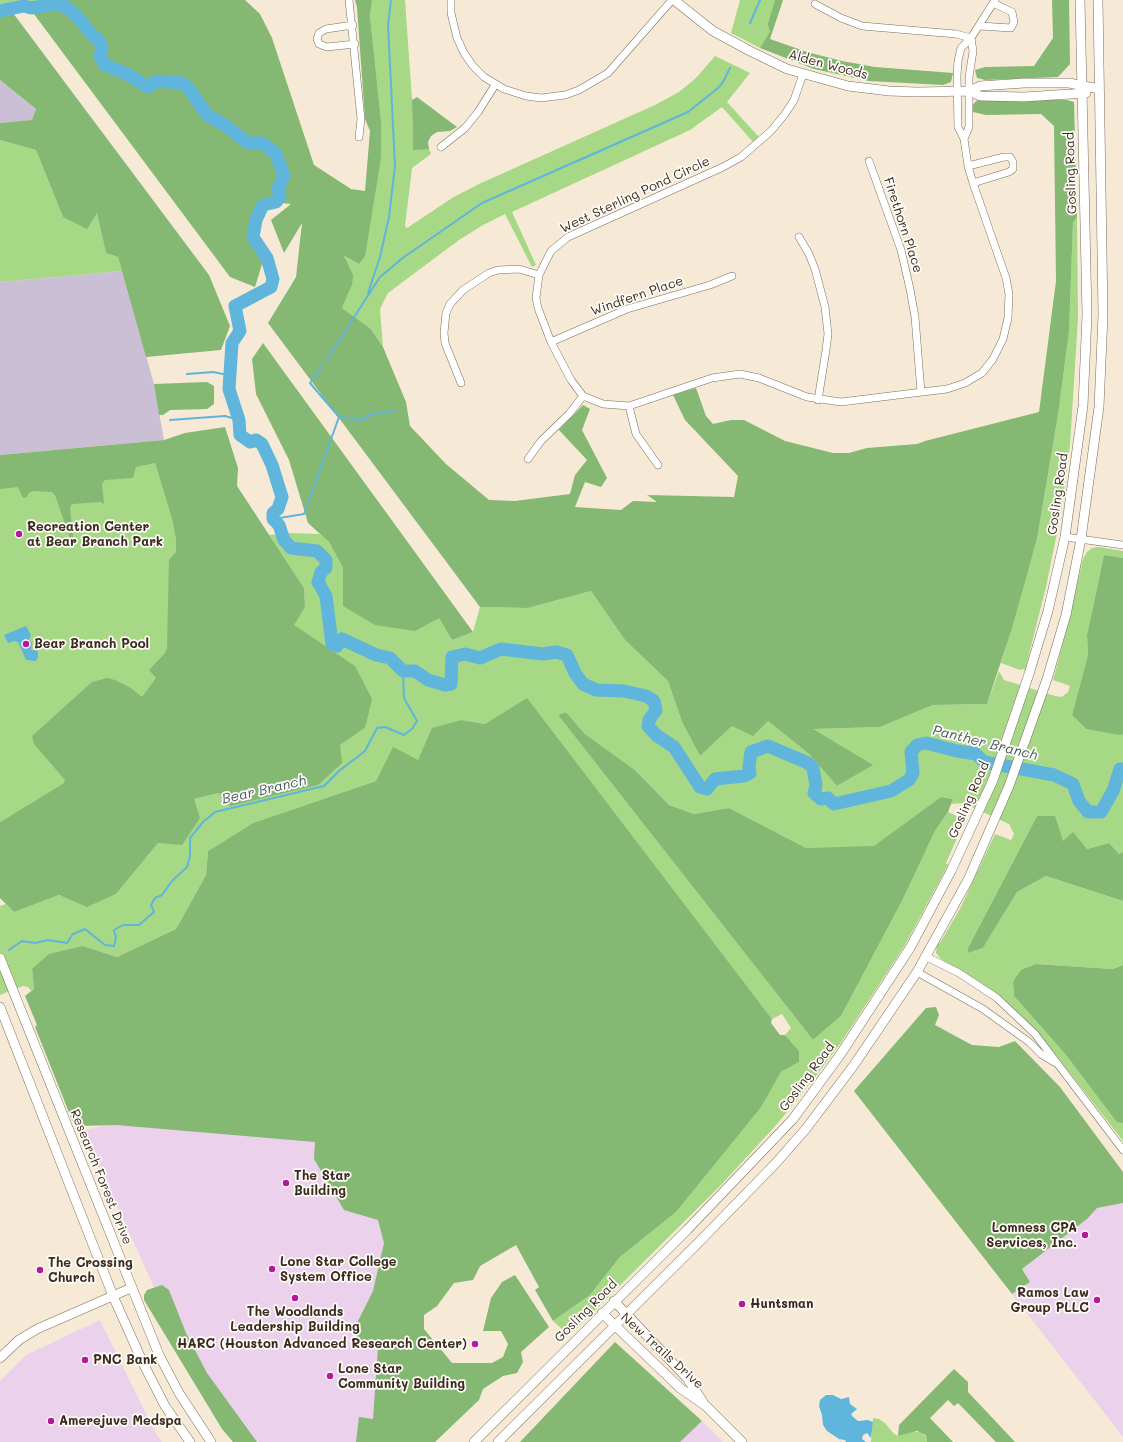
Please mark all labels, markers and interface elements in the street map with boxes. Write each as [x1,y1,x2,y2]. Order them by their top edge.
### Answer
street label: Alden Woods [787,47,869,83]
street label: Gosling Road [1062,132,1080,214]
street label: West Sterling Pond Circle [558,153,712,237]
street label: Firethorn Place [880,175,926,275]
street label: Windfern Place [589,273,685,319]
street label: Gosling Road [1045,452,1071,536]
place label: Recreation Center at Bear Branch Park [27,519,163,550]
marker: Recreation Center at Bear Branch Park [14,529,24,539]
place label: Bear Branch Pool [34,636,149,652]
marker: Bear Branch Pool [21,639,31,649]
water label: Panther Branch [931,722,1039,764]
street label: Gosling Road [945,759,993,841]
water label: Bear Branch [220,772,308,808]
street label: Gosling Road [776,1039,838,1115]
street label: Research Forest Drive [67,1107,135,1247]
place label: The Star Building [294,1168,350,1199]
marker: The Star Building [281,1178,291,1188]
place label: Lomness CPA Services, Inc. [986,1220,1077,1251]
marker: Lomness CPA Services, Inc. [1080,1230,1090,1240]
place label: Lone Star College System Office [280,1254,396,1285]
place label: The Crossing Church [48,1255,133,1286]
marker: Lone Star College System Office [267,1264,277,1274]
marker: The Crossing Church [35,1265,45,1275]
street label: Gosling Road [551,1276,621,1346]
place label: Ramos Law Group PLLC [1010,1285,1089,1316]
marker: The Woodlands Leadership Building [290,1293,300,1303]
marker: Ramos Law Group PLLC [1092,1295,1102,1305]
place label: Huntsman [750,1296,813,1312]
marker: Huntsman [737,1299,747,1309]
place label: The Woodlands Leadership Building [230,1304,360,1335]
street label: New Trails Drive [617,1310,707,1392]
place label: HARC (Houston Advanced Research Center) [177,1336,467,1352]
marker: HARC (Houston Advanced Research Center) [470,1339,480,1349]
place label: PNC Bank [93,1352,157,1368]
marker: PNC Bank [80,1355,90,1365]
place label: Lone Star Community Building [338,1361,465,1392]
marker: Lone Star Community Building [325,1371,335,1381]
place label: Amerejuve Medspa [59,1413,182,1429]
marker: Amerejuve Medspa [46,1416,56,1426]

